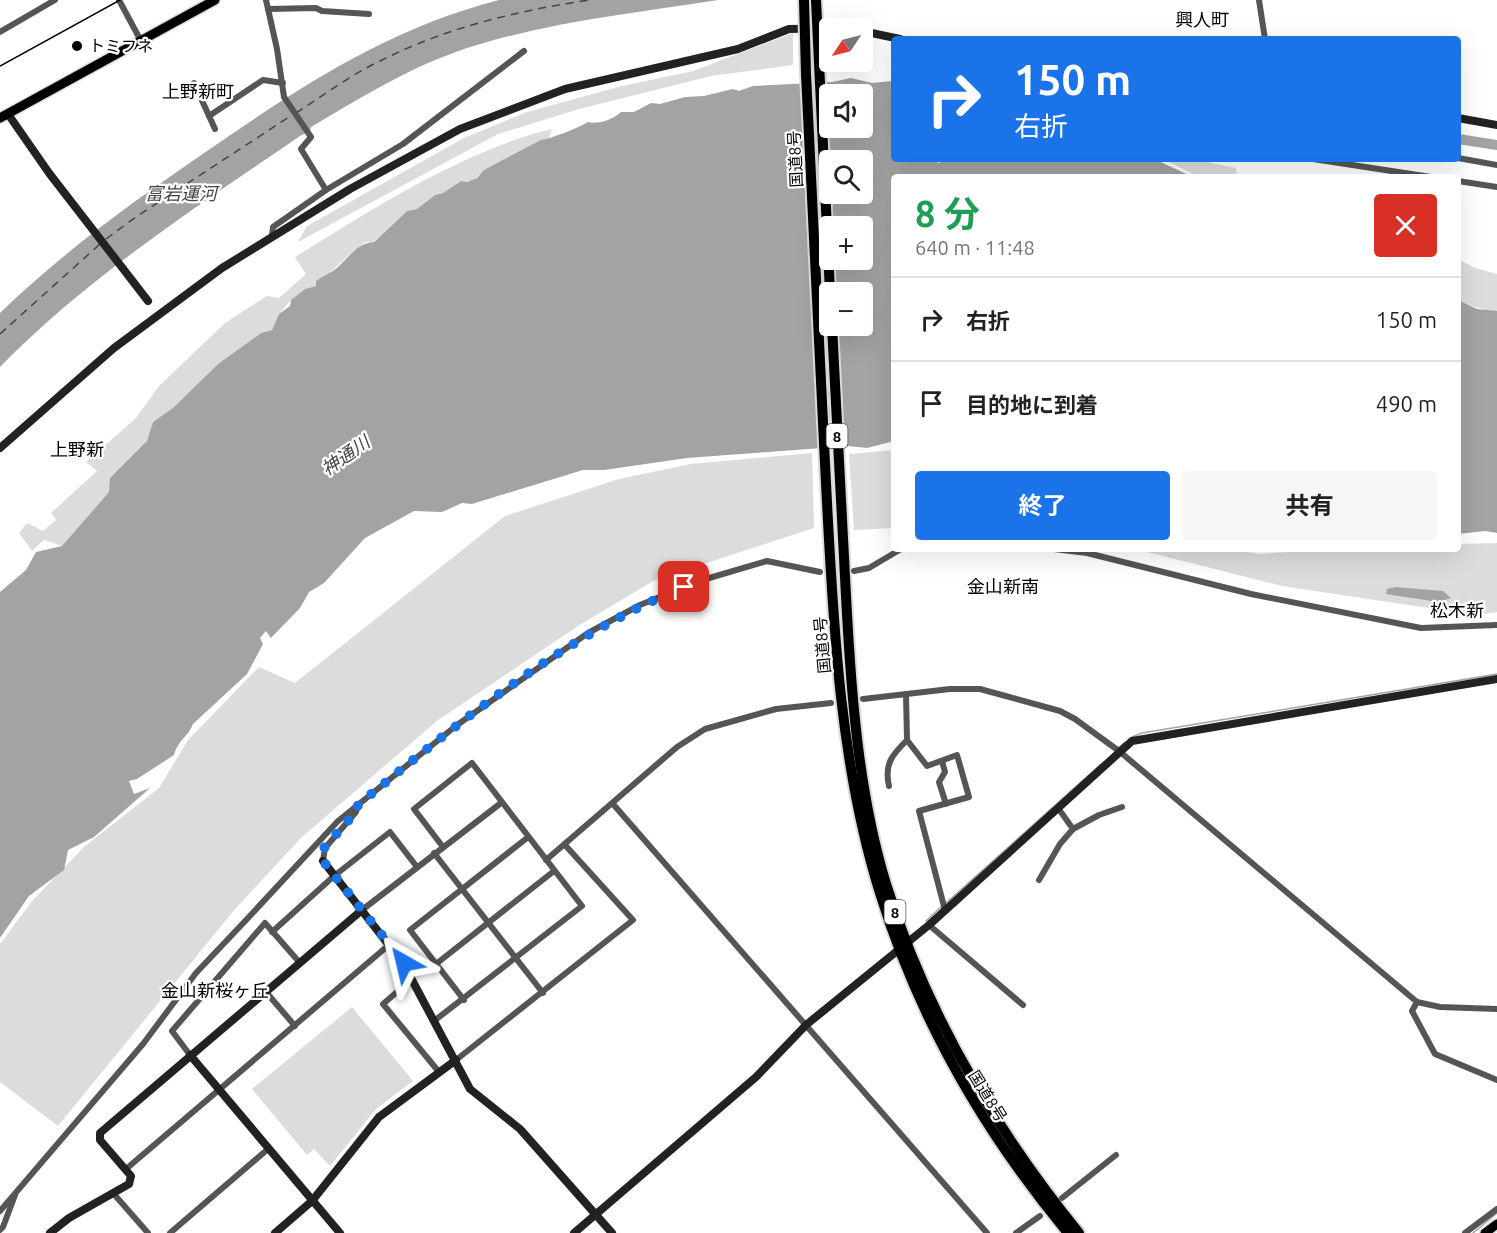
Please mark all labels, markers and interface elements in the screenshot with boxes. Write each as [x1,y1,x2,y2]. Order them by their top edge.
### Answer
district label: 興人町 [1175,9,1229,29]
north arrow [819,18,873,72]
map controls [819,18,873,336]
place label: トミフネ [89,37,153,55]
marker: トミフネ [70,39,84,53]
text: 150 m [1014,56,1131,103]
icon: right [915,60,993,138]
district label: 上野新町 [162,81,234,101]
button: sound [819,84,873,138]
text: 右折 [1014,111,1068,141]
street label: 国道8号 [785,130,805,188]
button: search [819,150,873,204]
water label: 富岩運河 [145,183,220,203]
text: 8 分 [915,193,980,234]
button: close [1374,194,1437,257]
button: + [819,216,873,270]
text: 640 m · 11:48 [915,236,1035,259]
button: − [819,282,873,336]
icon: right [915,303,948,336]
text: 150 m [1376,307,1437,332]
text: 右折 [966,308,1010,333]
icon: arrive [915,387,948,420]
text: 490 m [1376,391,1437,416]
text: 目的地に到着 [966,392,1098,417]
road number: 8 [826,424,848,448]
water label: 神通川 [317,430,374,479]
district label: 上野新 [50,439,104,459]
button: 終了 [915,471,1170,540]
button: 共有 [1182,471,1437,540]
pin [658,561,709,612]
icon: arrive [667,570,700,603]
district label: 金山新南 [967,576,1039,596]
district label: 松木新 [1430,600,1484,620]
street label: 国道8号 [811,616,833,674]
road number: 8 [884,900,906,924]
position arrow [372,931,436,995]
district label: 金山新桜ヶ丘 [161,980,269,1000]
street label: 国道8号 [965,1067,1011,1125]

